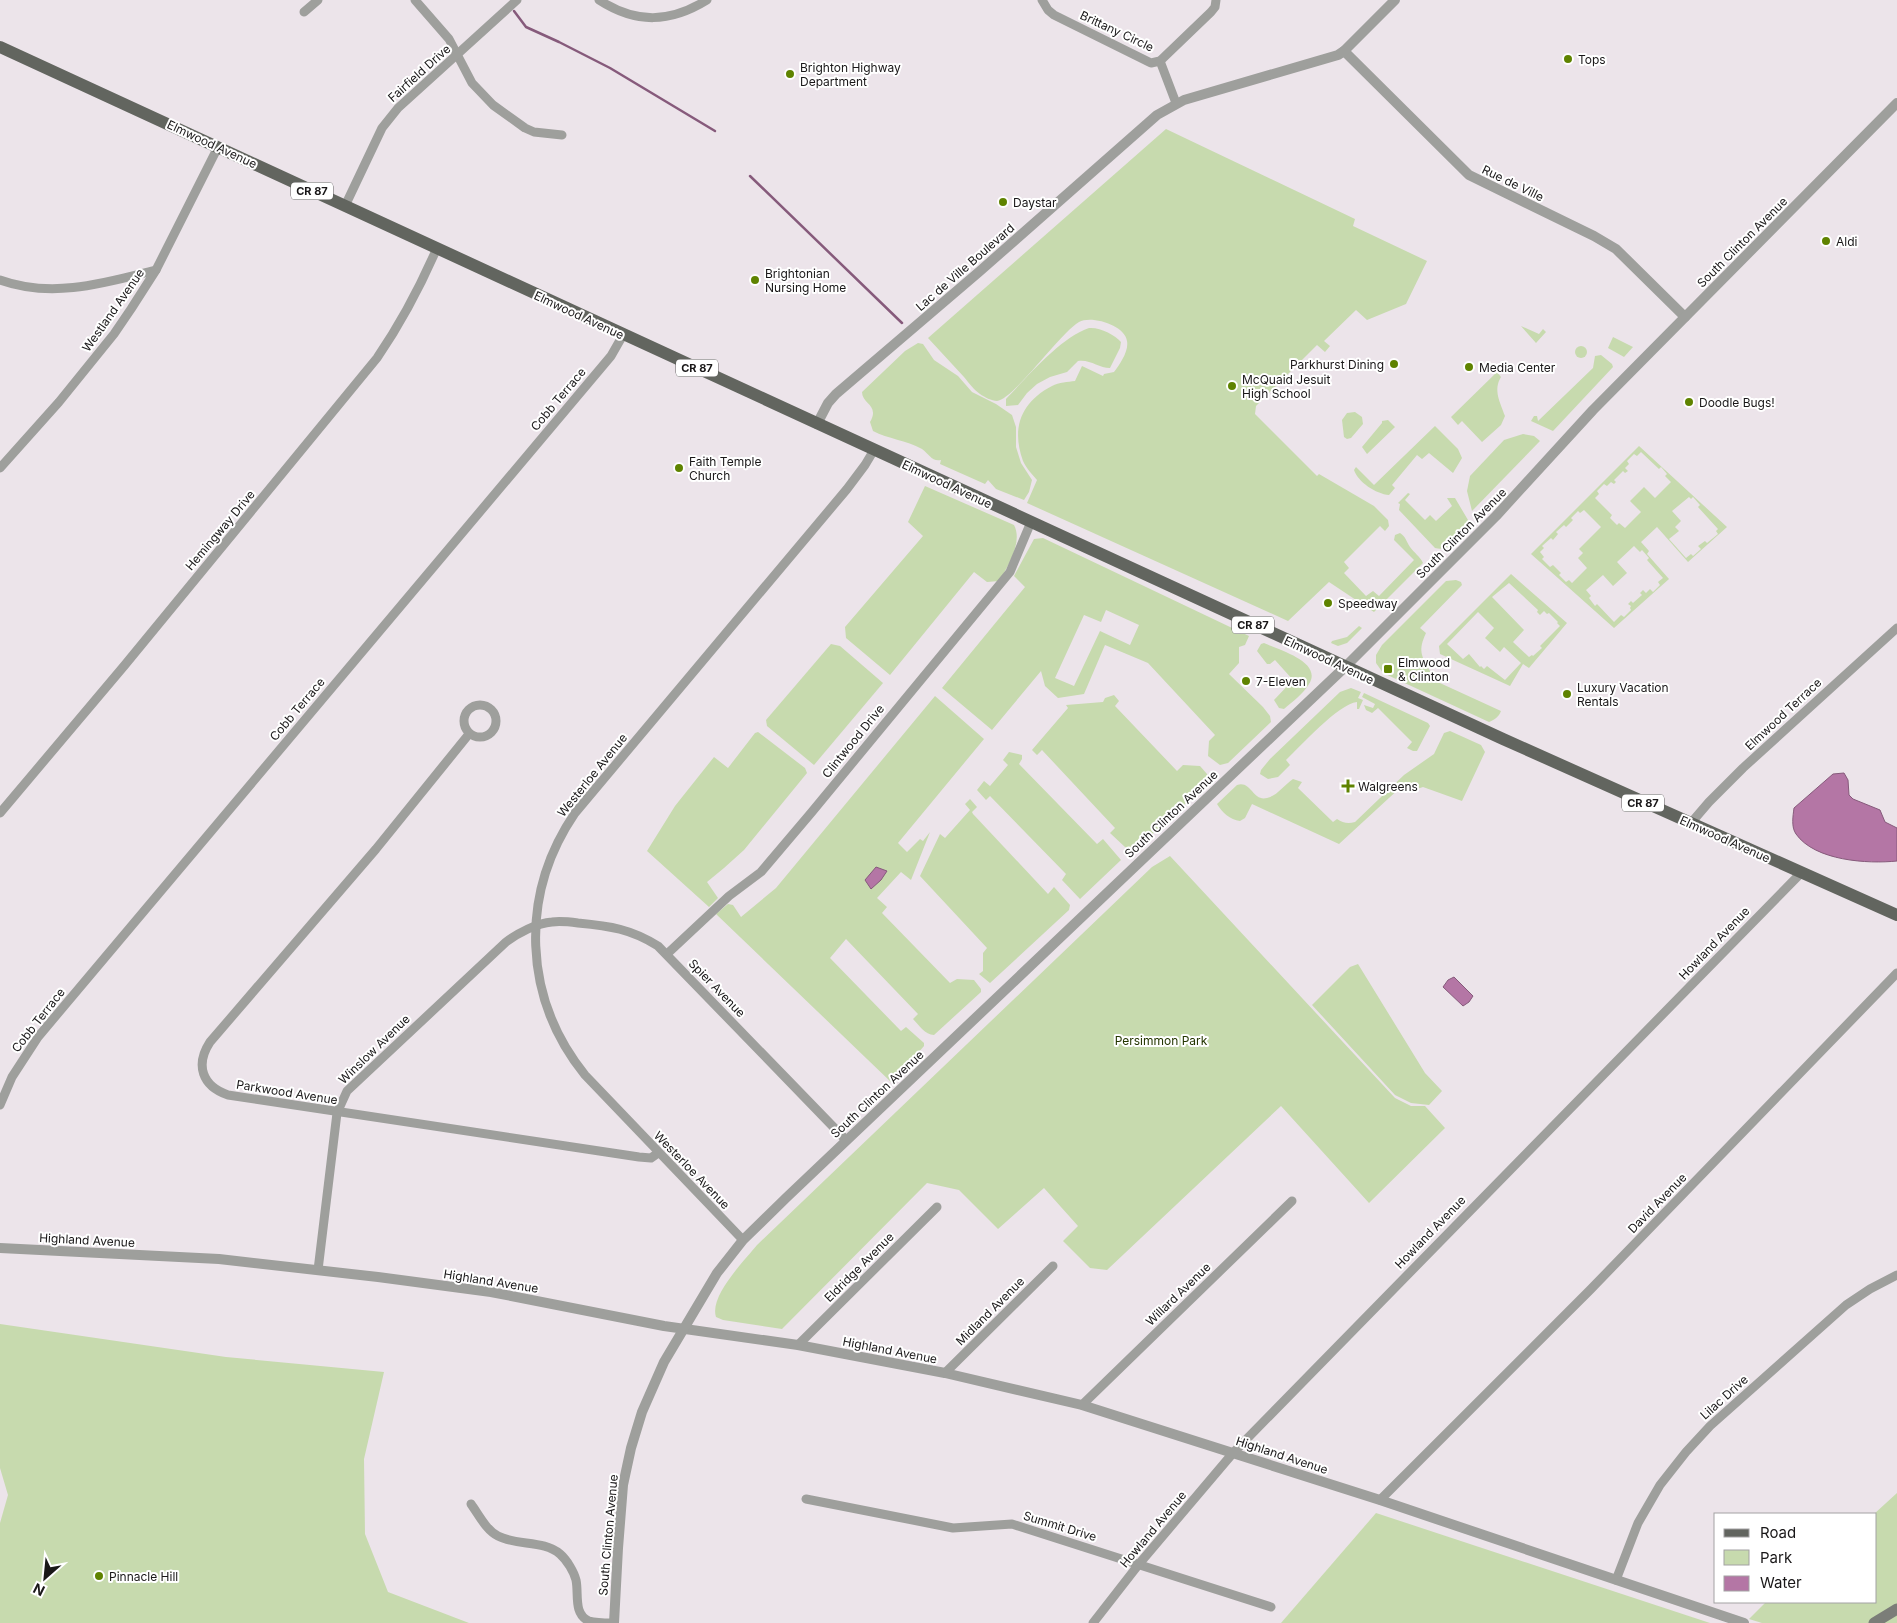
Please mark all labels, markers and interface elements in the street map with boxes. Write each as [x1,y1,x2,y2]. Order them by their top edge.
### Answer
street label: Brittany Circle [1078,7,1156,55]
street label: Fairfield Drive [385,41,453,105]
place label: Tops [1578,52,1606,67]
marker: Tops [1562,53,1574,65]
place label: Brighton Highway Department [800,60,901,89]
marker: Brighton Highway Department [784,68,796,80]
street label: Elmwood Avenue [165,117,259,171]
street label: Rue de Ville [1480,162,1546,204]
road number: CR 87 [291,182,333,200]
street label: South Clinton Avenue [1694,194,1790,290]
place label: Daystar [1013,195,1057,210]
marker: Daystar [997,196,1009,208]
street label: Lac de Ville Boulevard [913,220,1017,314]
place label: Aldi [1836,234,1858,249]
marker: Aldi [1820,235,1832,247]
street label: Westland Avenue [79,266,147,354]
place label: Brightonian Nursing Home [765,266,846,295]
marker: Brightonian Nursing Home [749,274,761,286]
street label: Elmwood Avenue [532,288,626,342]
place label: Parkhurst Dining [1290,357,1384,372]
marker: Parkhurst Dining [1388,358,1400,370]
road number: CR 87 [676,359,718,376]
place label: Media Center [1479,360,1556,375]
marker: Media Center [1463,361,1475,373]
street label: Cobb Terrace [527,364,589,434]
place label: McQuaid Jesuit High School [1242,372,1331,401]
marker: McQuaid Jesuit High School [1226,380,1238,392]
place label: Doodle Bugs! [1699,395,1775,410]
marker: Doodle Bugs! [1683,396,1695,408]
place label: Faith Temple Church [689,454,761,483]
street label: Elmwood Avenue [900,457,994,511]
marker: Faith Temple Church [673,462,685,474]
street label: South Clinton Avenue [1413,485,1509,581]
street label: Hemingway Drive [182,487,258,573]
place label: Speedway [1338,596,1398,611]
marker: Speedway [1322,597,1334,609]
road number: CR 87 [1232,616,1274,634]
street label: Elmwood Avenue [1282,633,1376,687]
place label: Elmwood & Clinton [1398,655,1450,684]
marker: Elmwood & Clinton [1382,663,1394,675]
street label: Cobb Terrace [266,674,328,744]
place label: 7-Eleven [1256,674,1306,689]
marker: 7-Eleven [1240,675,1252,687]
street label: Elmwood Terrace [1742,675,1824,753]
place label: Luxury Vacation Rentals [1577,680,1669,709]
marker: Luxury Vacation Rentals [1561,688,1573,700]
street label: Clintwood Drive [819,701,887,781]
street label: Westerloe Avenue [554,730,630,820]
street label: South Clinton Avenue [1121,767,1221,861]
place label: Walgreens [1358,779,1418,794]
marker: Walgreens [1342,780,1354,792]
road number: CR 87 [1622,794,1664,811]
street label: Elmwood Avenue [1677,812,1773,866]
street label: Howland Avenue [1675,904,1753,982]
street label: Spier Avenue [686,956,748,1020]
street label: Cobb Terrace [8,985,68,1055]
street label: Winslow Avenue [335,1011,413,1087]
park label: Persimmon Park [1115,1033,1208,1048]
street label: South Clinton Avenue [827,1047,927,1141]
street label: Parkwood Avenue [235,1077,339,1107]
street label: Westerloe Avenue [651,1128,733,1212]
street label: David Avenue [1625,1170,1689,1236]
street label: Howland Avenue [1391,1193,1469,1271]
street label: Eldridge Avenue [821,1229,897,1305]
street label: Highland Avenue [39,1230,135,1250]
street label: Willard Avenue [1142,1259,1214,1329]
street label: Highland Avenue [442,1266,540,1296]
street label: Midland Avenue [953,1274,1027,1348]
street label: Highland Avenue [842,1333,938,1367]
street label: Lilac Drive [1697,1372,1751,1422]
street label: Highland Avenue [1234,1433,1330,1477]
street label: South Clinton Avenue [595,1474,621,1596]
street label: Howland Avenue [1117,1488,1189,1570]
street label: Summit Drive [1022,1508,1098,1544]
legend [1714,1513,1877,1603]
text: Road [1760,1523,1796,1542]
text: Park [1760,1548,1793,1567]
north arrow [20,1553,70,1603]
place label: Pinnacle Hill [109,1569,178,1584]
marker: Pinnacle Hill [93,1570,105,1582]
text: Water [1760,1573,1802,1592]
text: N [30,1580,47,1600]

